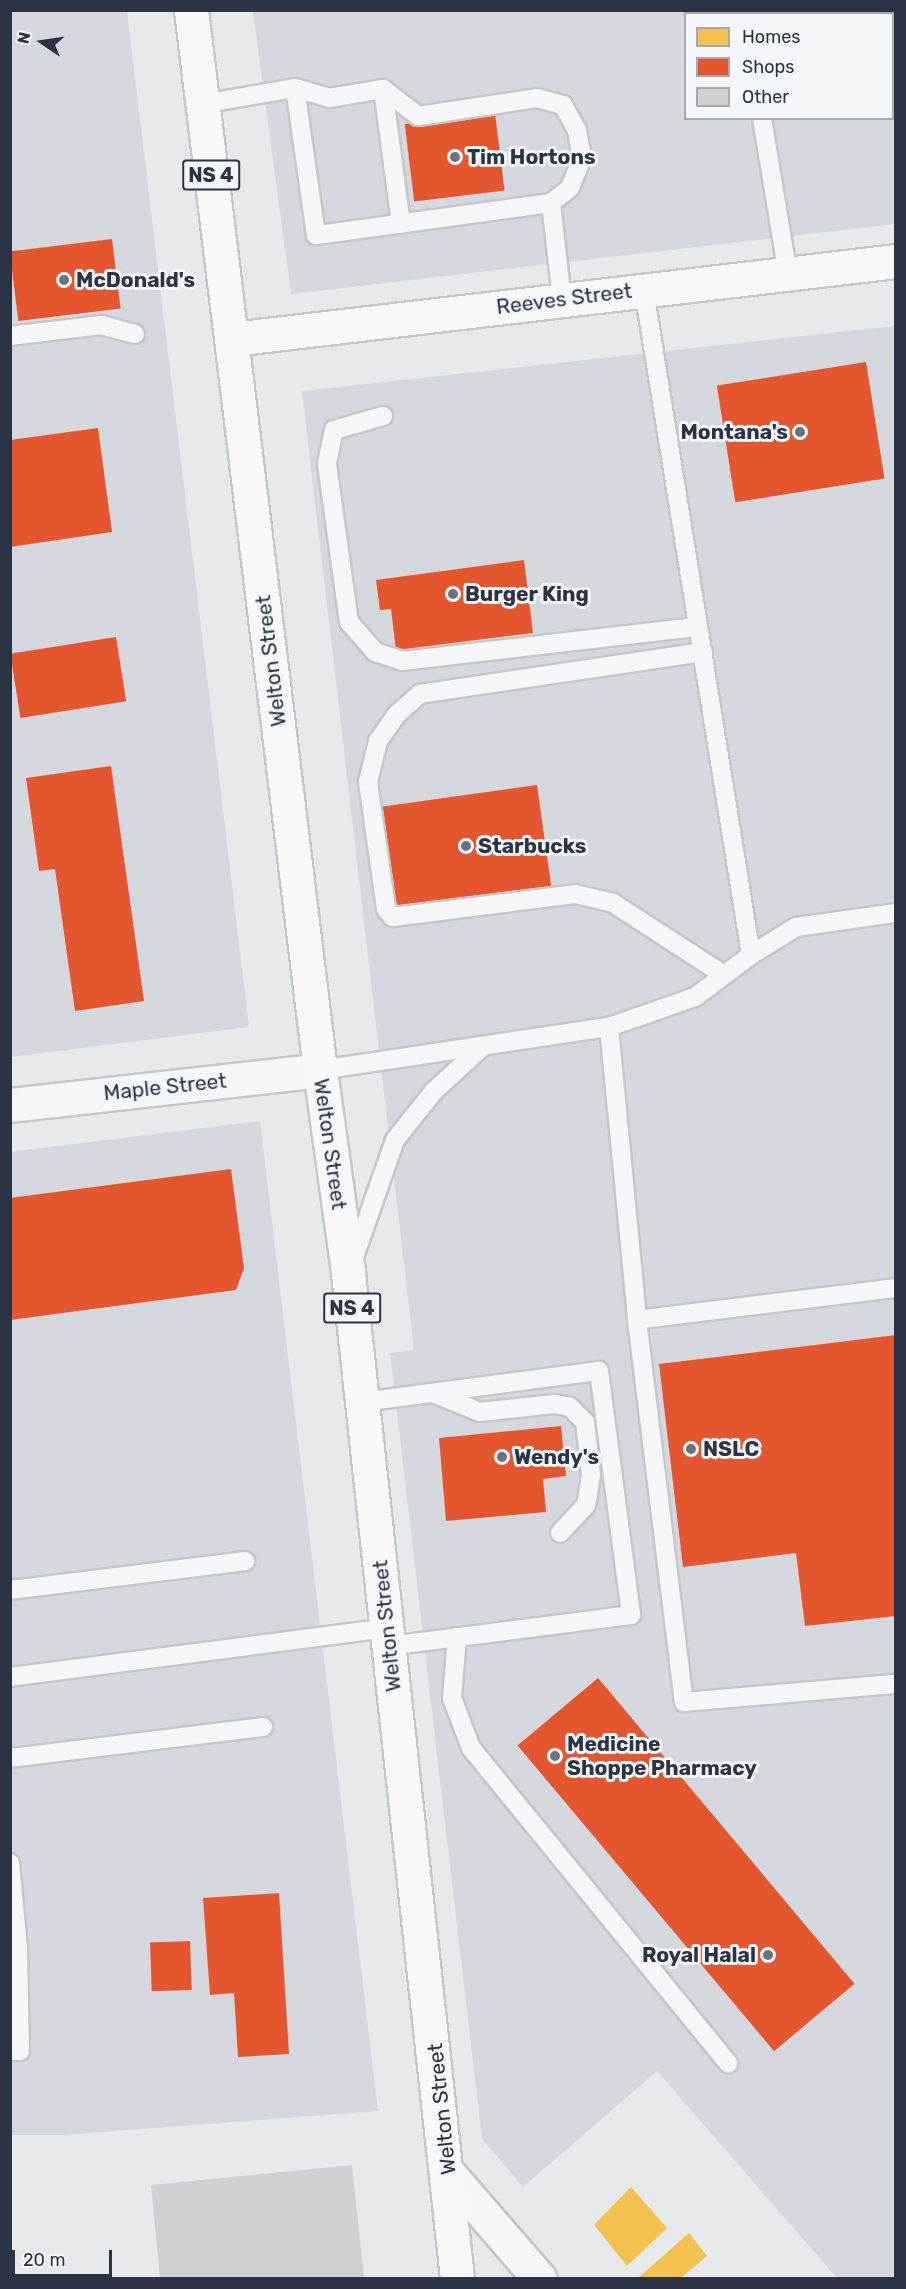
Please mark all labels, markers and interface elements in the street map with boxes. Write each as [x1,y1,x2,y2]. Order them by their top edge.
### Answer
north arrow [12,12,72,72]
legend [684,12,894,120]
text: Homes [742,26,800,48]
text: N [13,30,35,46]
text: Shops [742,56,794,78]
text: Other [742,86,789,108]
place label: Tim Hortons [467,144,596,170]
marker: Tim Hortons [448,150,462,164]
road number: NS 4 [181,158,241,192]
place label: McDonald's [76,267,195,293]
marker: McDonald's [57,273,71,287]
street label: Reeves Street [495,278,633,320]
place label: Montana's [680,419,788,445]
marker: Montana's [793,425,807,439]
place label: Burger King [465,581,589,607]
marker: Burger King [446,587,460,601]
street label: Welton Street [250,594,292,728]
place label: Starbucks [478,833,586,859]
marker: Starbucks [459,839,473,853]
street label: Maple Street [102,1068,228,1106]
street label: Welton Street [308,1077,352,1211]
road number: NS 4 [322,1291,382,1325]
place label: NSLC [703,1436,759,1462]
marker: NSLC [684,1442,698,1456]
place label: Wendy's [514,1444,599,1470]
marker: Wendy's [495,1450,509,1464]
street label: Welton Street [368,1559,406,1693]
place label: Medicine Shoppe Pharmacy [567,1731,757,1781]
marker: Medicine Shoppe Pharmacy [548,1749,562,1763]
place label: Royal Halal [642,1942,756,1968]
marker: Royal Halal [761,1948,775,1962]
street label: Welton Street [423,2042,461,2176]
scale bar [15,2238,116,2276]
text: 20 m [23,2249,65,2271]

